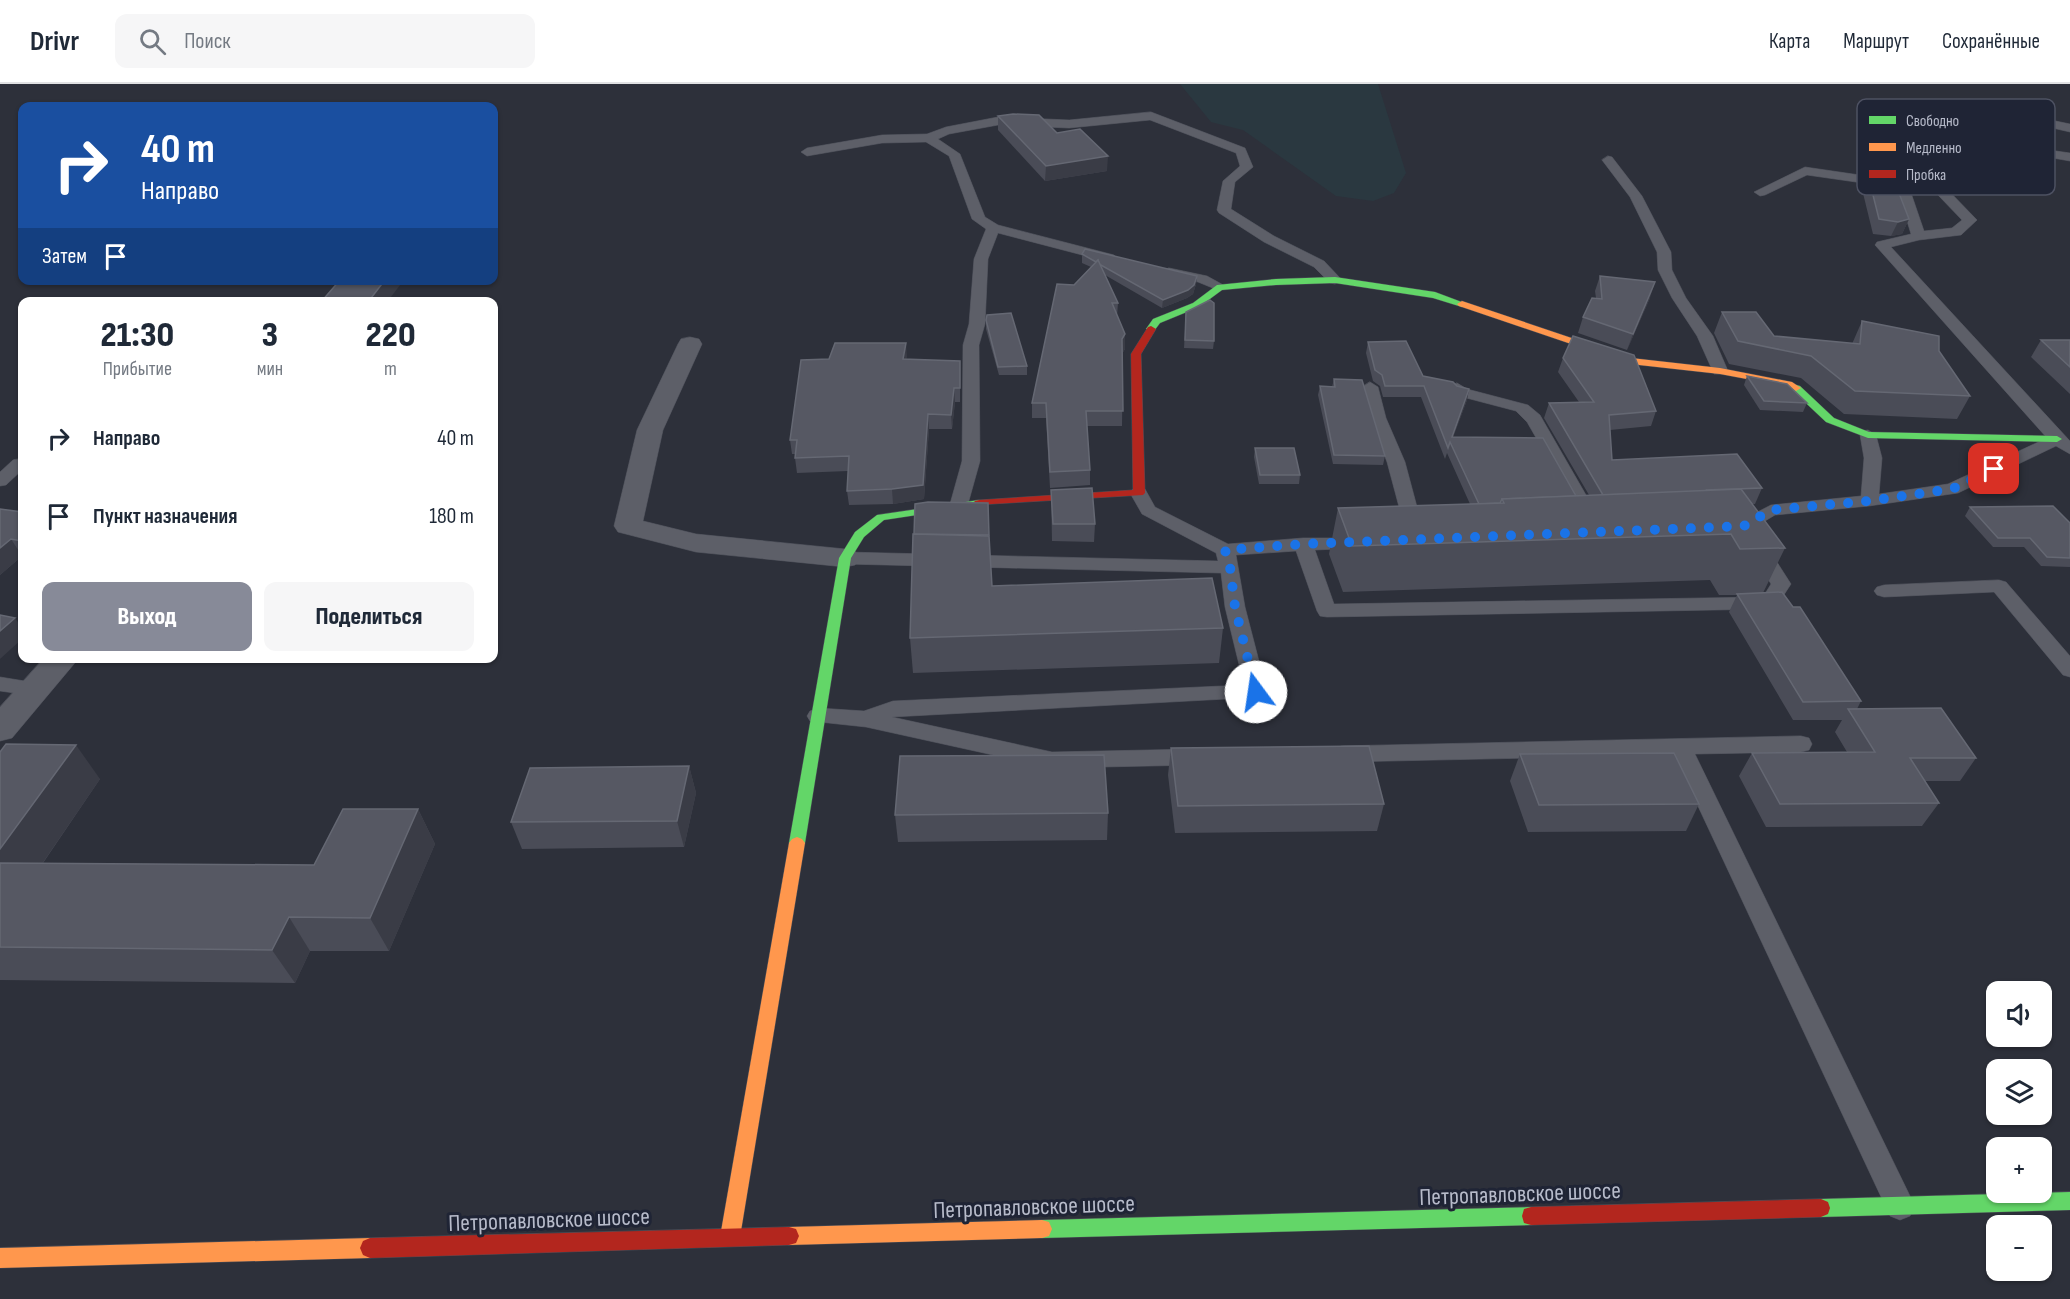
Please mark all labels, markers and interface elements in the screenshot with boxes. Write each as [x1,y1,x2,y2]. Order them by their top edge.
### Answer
search box [115,14,535,68]
text: Drivr [30,25,79,58]
icon: search [136,25,169,58]
text: Поиск [184,28,231,55]
text: Карта [1769,29,1810,54]
text: Маршрут [1843,29,1909,54]
text: Сохранённые [1942,29,2040,54]
legend [1857,99,2055,195]
text: Свободно [1906,112,1959,131]
text: 40 m [141,124,215,175]
icon: right [42,126,120,204]
text: Медленно [1906,139,1962,158]
text: Пробка [1906,166,1946,185]
text: Направо [141,175,219,207]
icon: arrive [99,240,132,273]
text: Затем [42,243,87,270]
text: 21:30 [100,314,174,357]
text: 3 [262,314,278,357]
text: 220 [366,314,416,357]
text: Прибытие [103,357,172,381]
text: мин [257,357,283,381]
text: m [384,357,397,381]
icon: right [42,422,75,455]
text: Направо [93,425,160,452]
text: 40 m [437,425,474,452]
pin [1968,443,2019,494]
icon: arrive [1977,452,2010,485]
icon: arrive [42,500,75,533]
text: Пункт назначения [93,503,237,530]
text: 180 m [429,503,474,530]
button: Выход [42,582,252,651]
button: Поделиться [264,582,474,651]
position arrow [1224,660,1288,724]
map controls [1986,981,2052,1281]
button: sound [1986,981,2052,1047]
button: layers [1986,1059,2052,1125]
button: + [1986,1137,2052,1203]
street label: Петропавловское шоссе [1419,1176,1621,1212]
street label: Петропавловское шоссе [933,1189,1135,1225]
street label: Петропавловское шоссе [448,1202,650,1238]
button: − [1986,1215,2052,1281]

